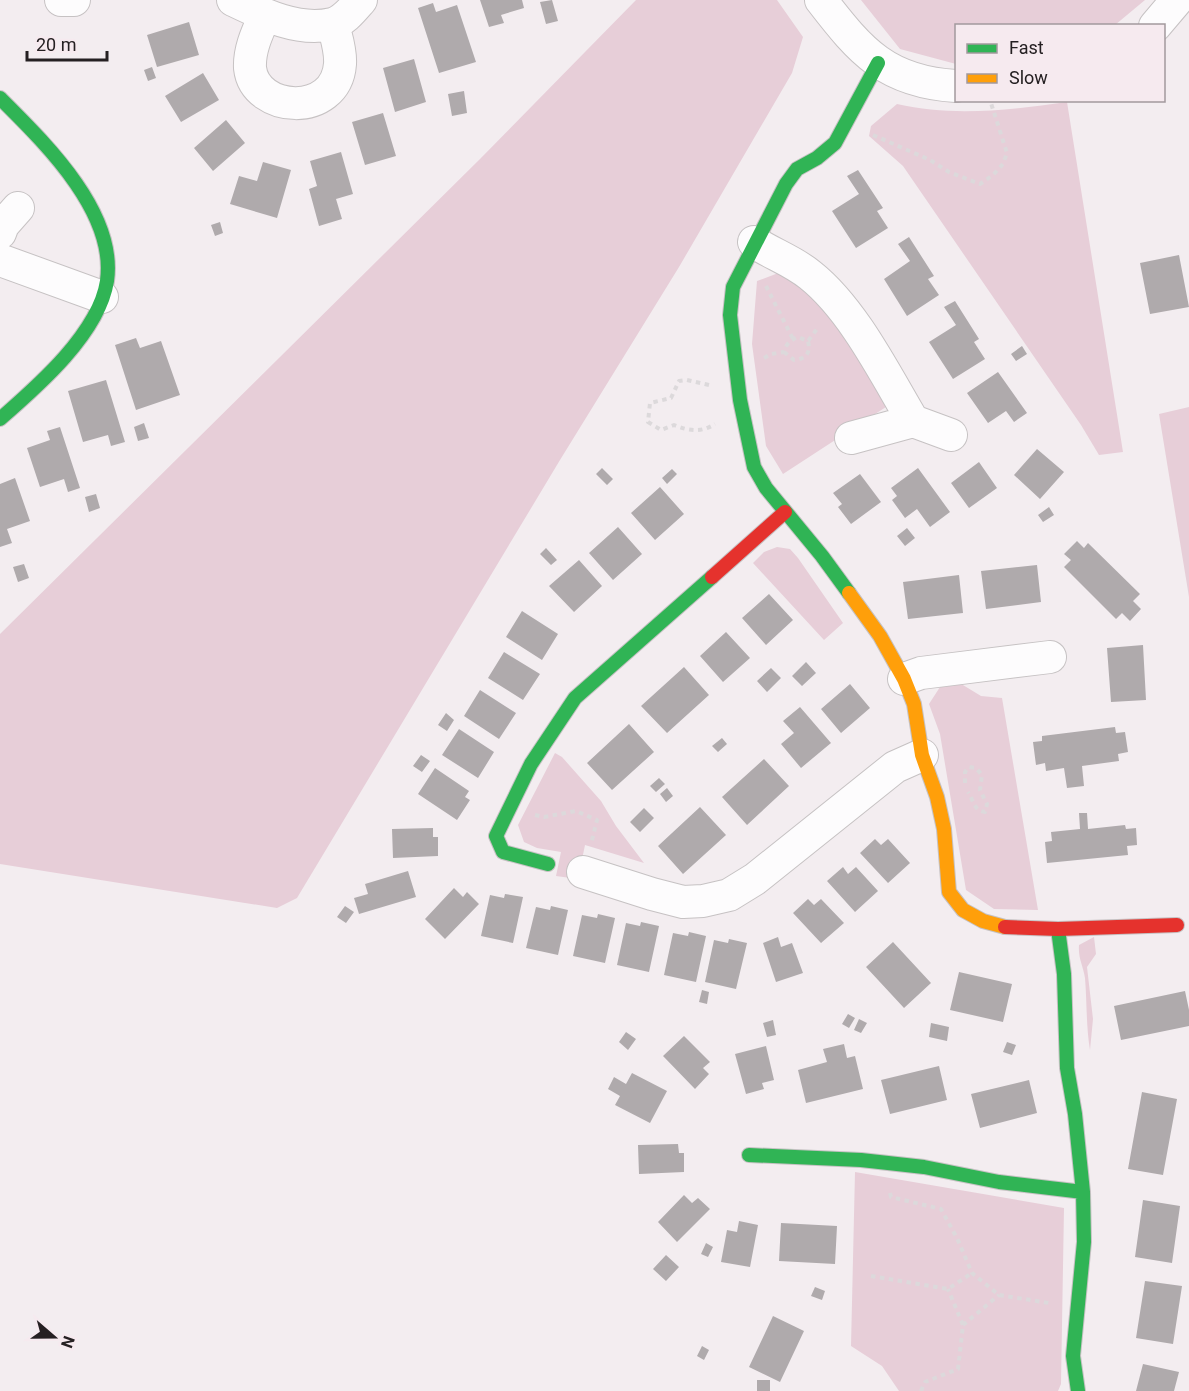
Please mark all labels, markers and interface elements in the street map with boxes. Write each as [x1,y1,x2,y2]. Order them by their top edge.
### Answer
scale bar [27,24,106,62]
legend [955,24,1165,102]
text: 20 m [36,34,76,55]
text: Fast [1009,37,1044,58]
text: Slow [1009,67,1048,88]
north arrow [24,1307,84,1367]
text: N [57,1333,78,1351]

